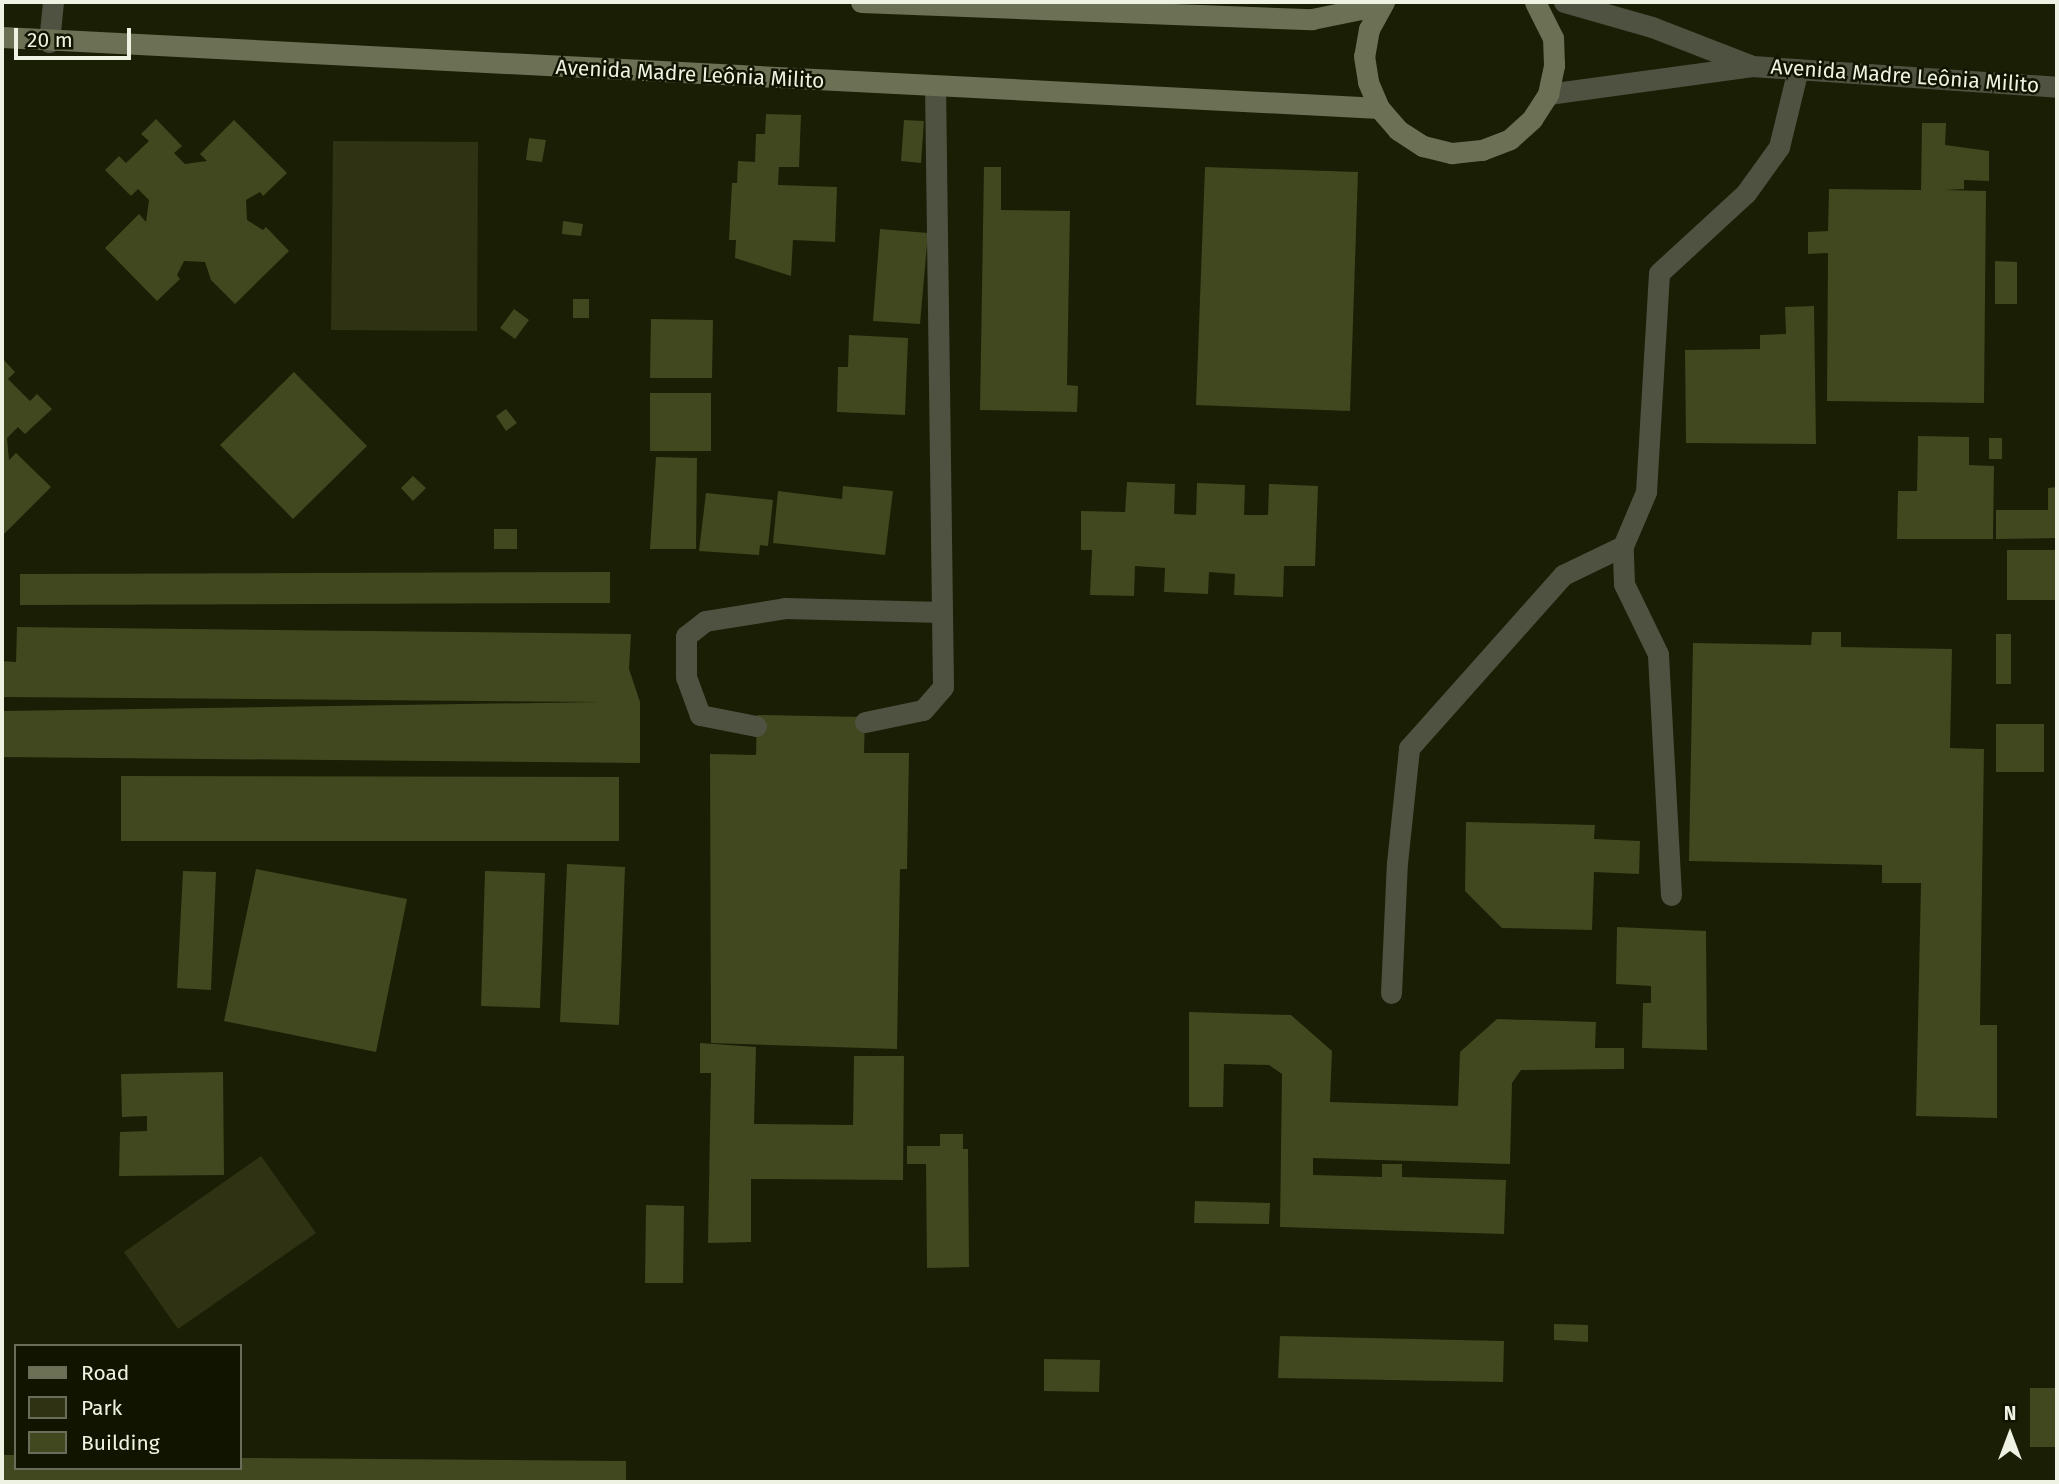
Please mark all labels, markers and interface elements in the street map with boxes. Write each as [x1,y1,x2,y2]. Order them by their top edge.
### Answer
scale bar [18,14,135,58]
text: 20 m [27,27,73,53]
street label: Avenida Madre Leônia Milito [555,54,825,94]
street label: Avenida Madre Leônia Milito [1770,54,2040,98]
legend [14,1344,242,1470]
text: Road [81,1360,129,1386]
text: Park [81,1395,122,1421]
north arrow [1975,1400,2045,1470]
text: N [2004,1402,2016,1425]
text: Building [81,1430,160,1456]

